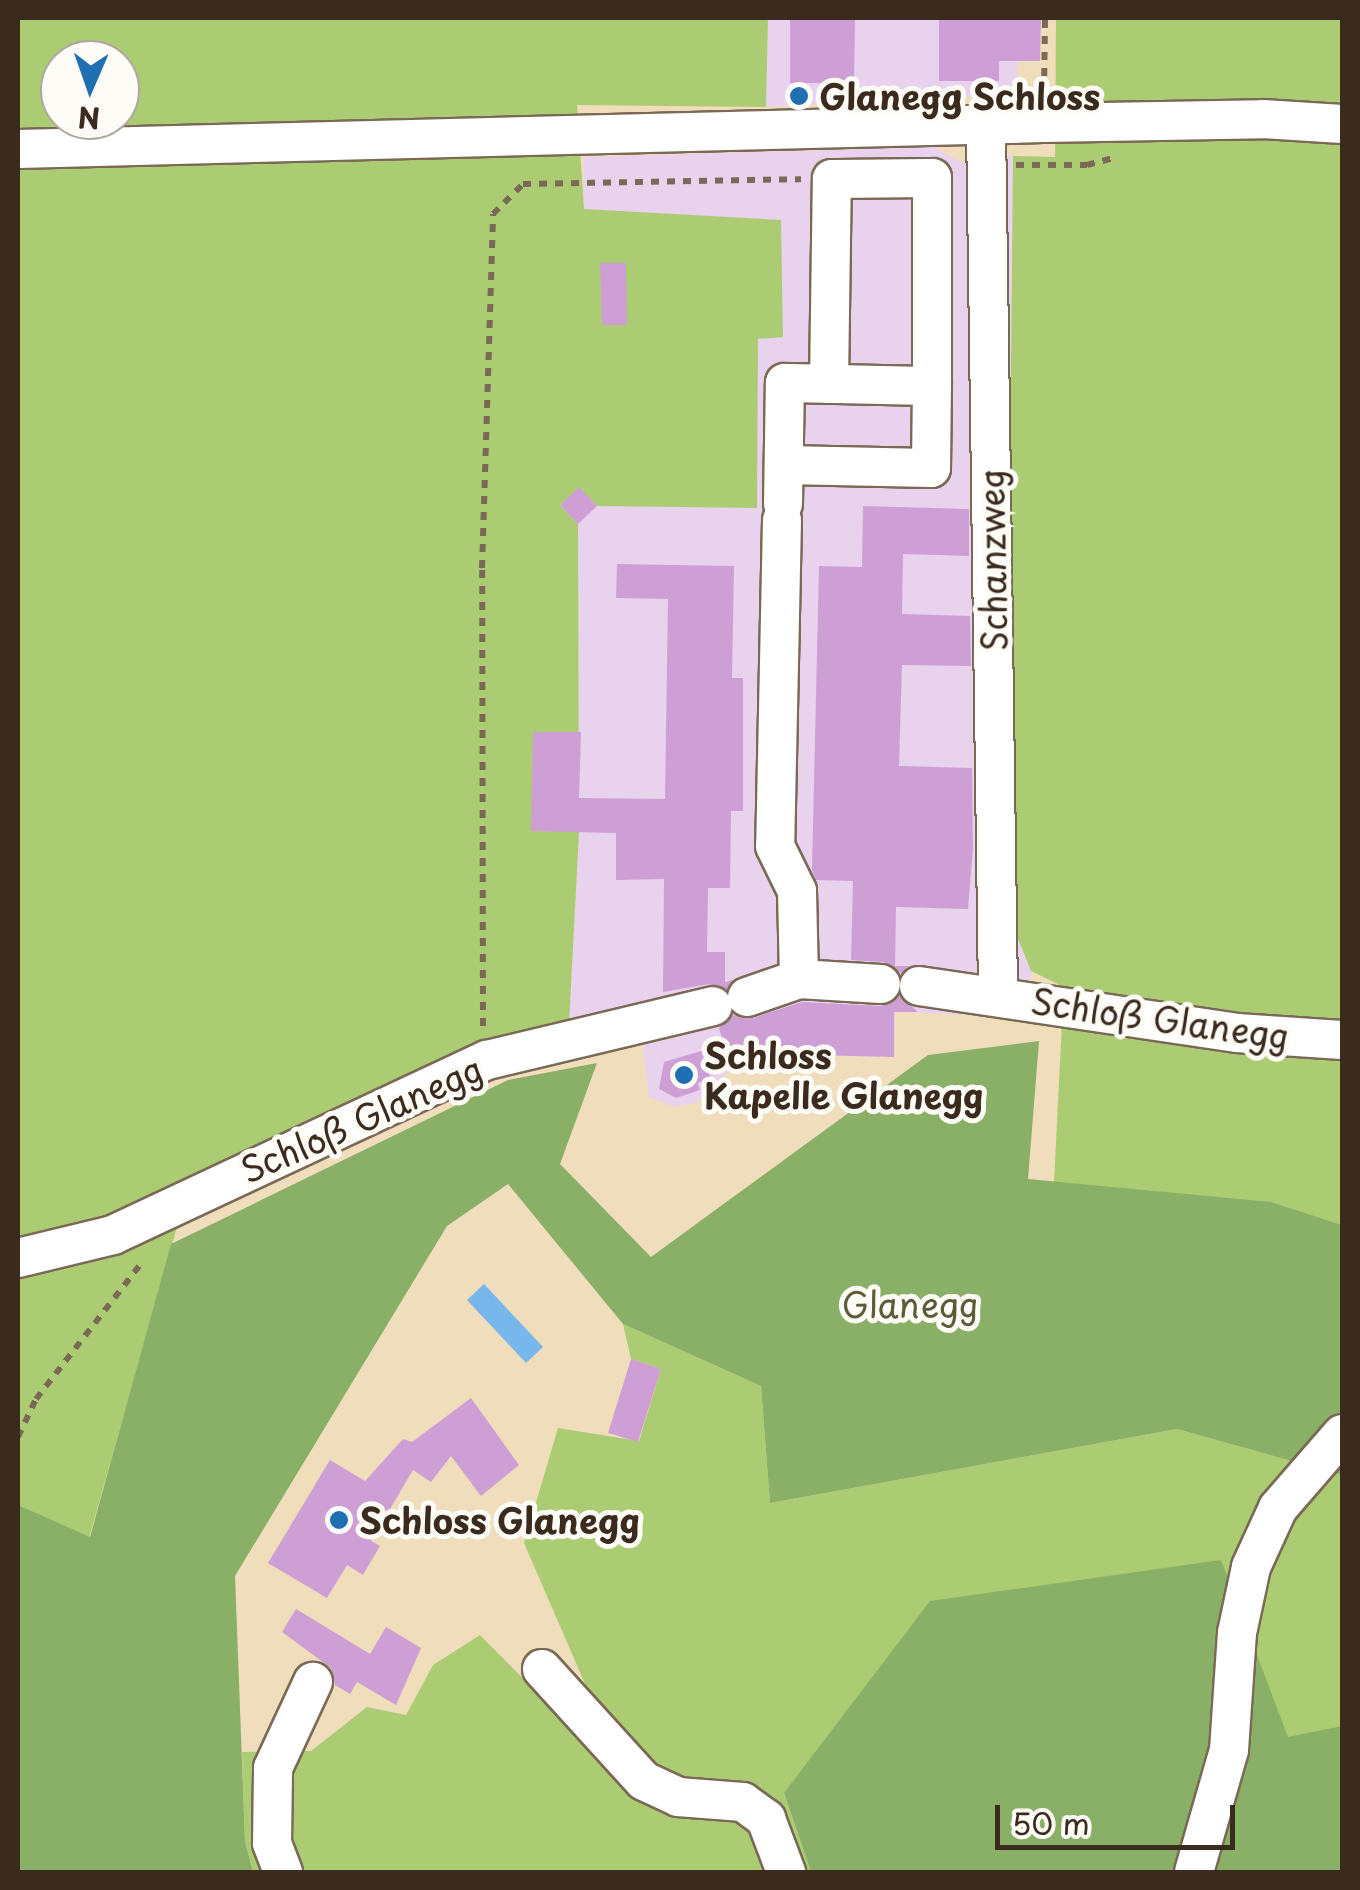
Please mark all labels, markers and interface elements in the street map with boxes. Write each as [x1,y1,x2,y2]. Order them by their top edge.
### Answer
north arrow [40,40,140,140]
place label: Glanegg Schloss [819,75,1101,117]
marker: Glanegg Schloss [788,85,810,107]
text: N [77,97,101,140]
street label: Schanzweg [969,468,1015,652]
street label: Schloß Glanegg [1028,979,1292,1057]
place label: Schloss Kapelle Glanegg [704,1034,985,1116]
street label: Schloß Glanegg [233,1047,489,1191]
marker: Schloss Kapelle Glanegg [673,1064,695,1086]
park label: Glanegg [841,1283,979,1325]
place label: Schloss Glanegg [359,1499,641,1541]
marker: Schloss Glanegg [328,1509,350,1531]
scale bar [1000,1785,1240,1847]
text: 50 m [1012,1800,1090,1845]

